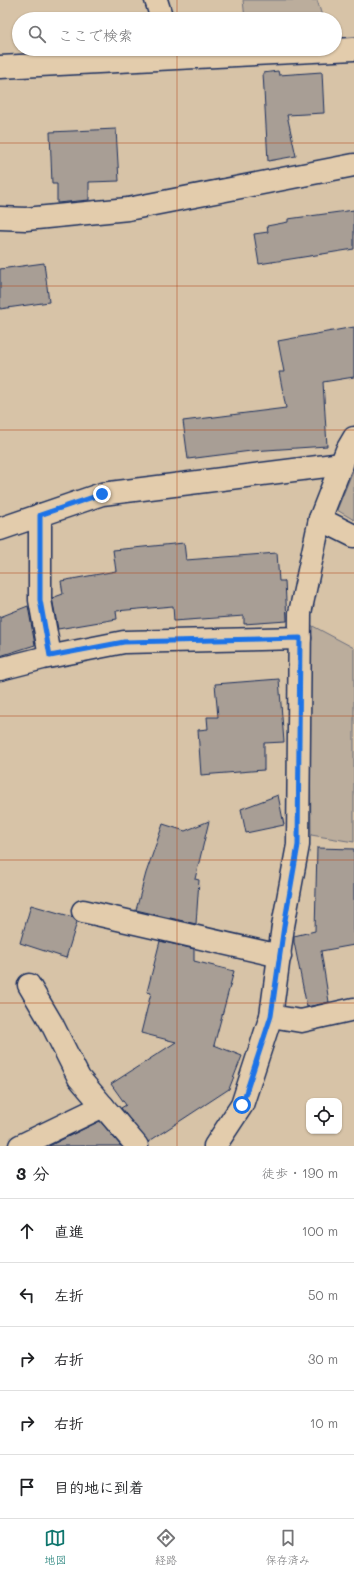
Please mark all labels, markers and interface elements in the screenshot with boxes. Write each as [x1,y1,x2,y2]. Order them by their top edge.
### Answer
search box [12,12,342,56]
icon: search [26,23,48,45]
text: ここで検索 [58,25,133,45]
route end [93,485,111,503]
route start [233,1096,251,1114]
map controls [306,1098,342,1134]
button: locate [306,1098,342,1134]
text: 3 分 [16,1162,49,1184]
text: 徒歩 · 190 m [262,1164,338,1181]
icon: ahead [16,1220,38,1242]
text: 直進 [54,1221,84,1241]
text: 100 m [302,1222,338,1239]
icon: left [16,1284,38,1306]
text: 左折 [54,1285,84,1305]
text: 50 m [308,1286,338,1303]
icon: right [16,1348,38,1370]
text: 右折 [54,1349,84,1369]
text: 30 m [308,1350,338,1367]
icon: right [16,1412,38,1434]
text: 右折 [54,1413,84,1433]
text: 10 m [310,1414,338,1431]
icon: arrive [16,1476,38,1498]
text: 目的地に到着 [54,1477,144,1497]
tab: 地図 [44,1527,66,1567]
tab: 経路 [155,1527,177,1567]
tab: 保存済み [266,1527,310,1567]

